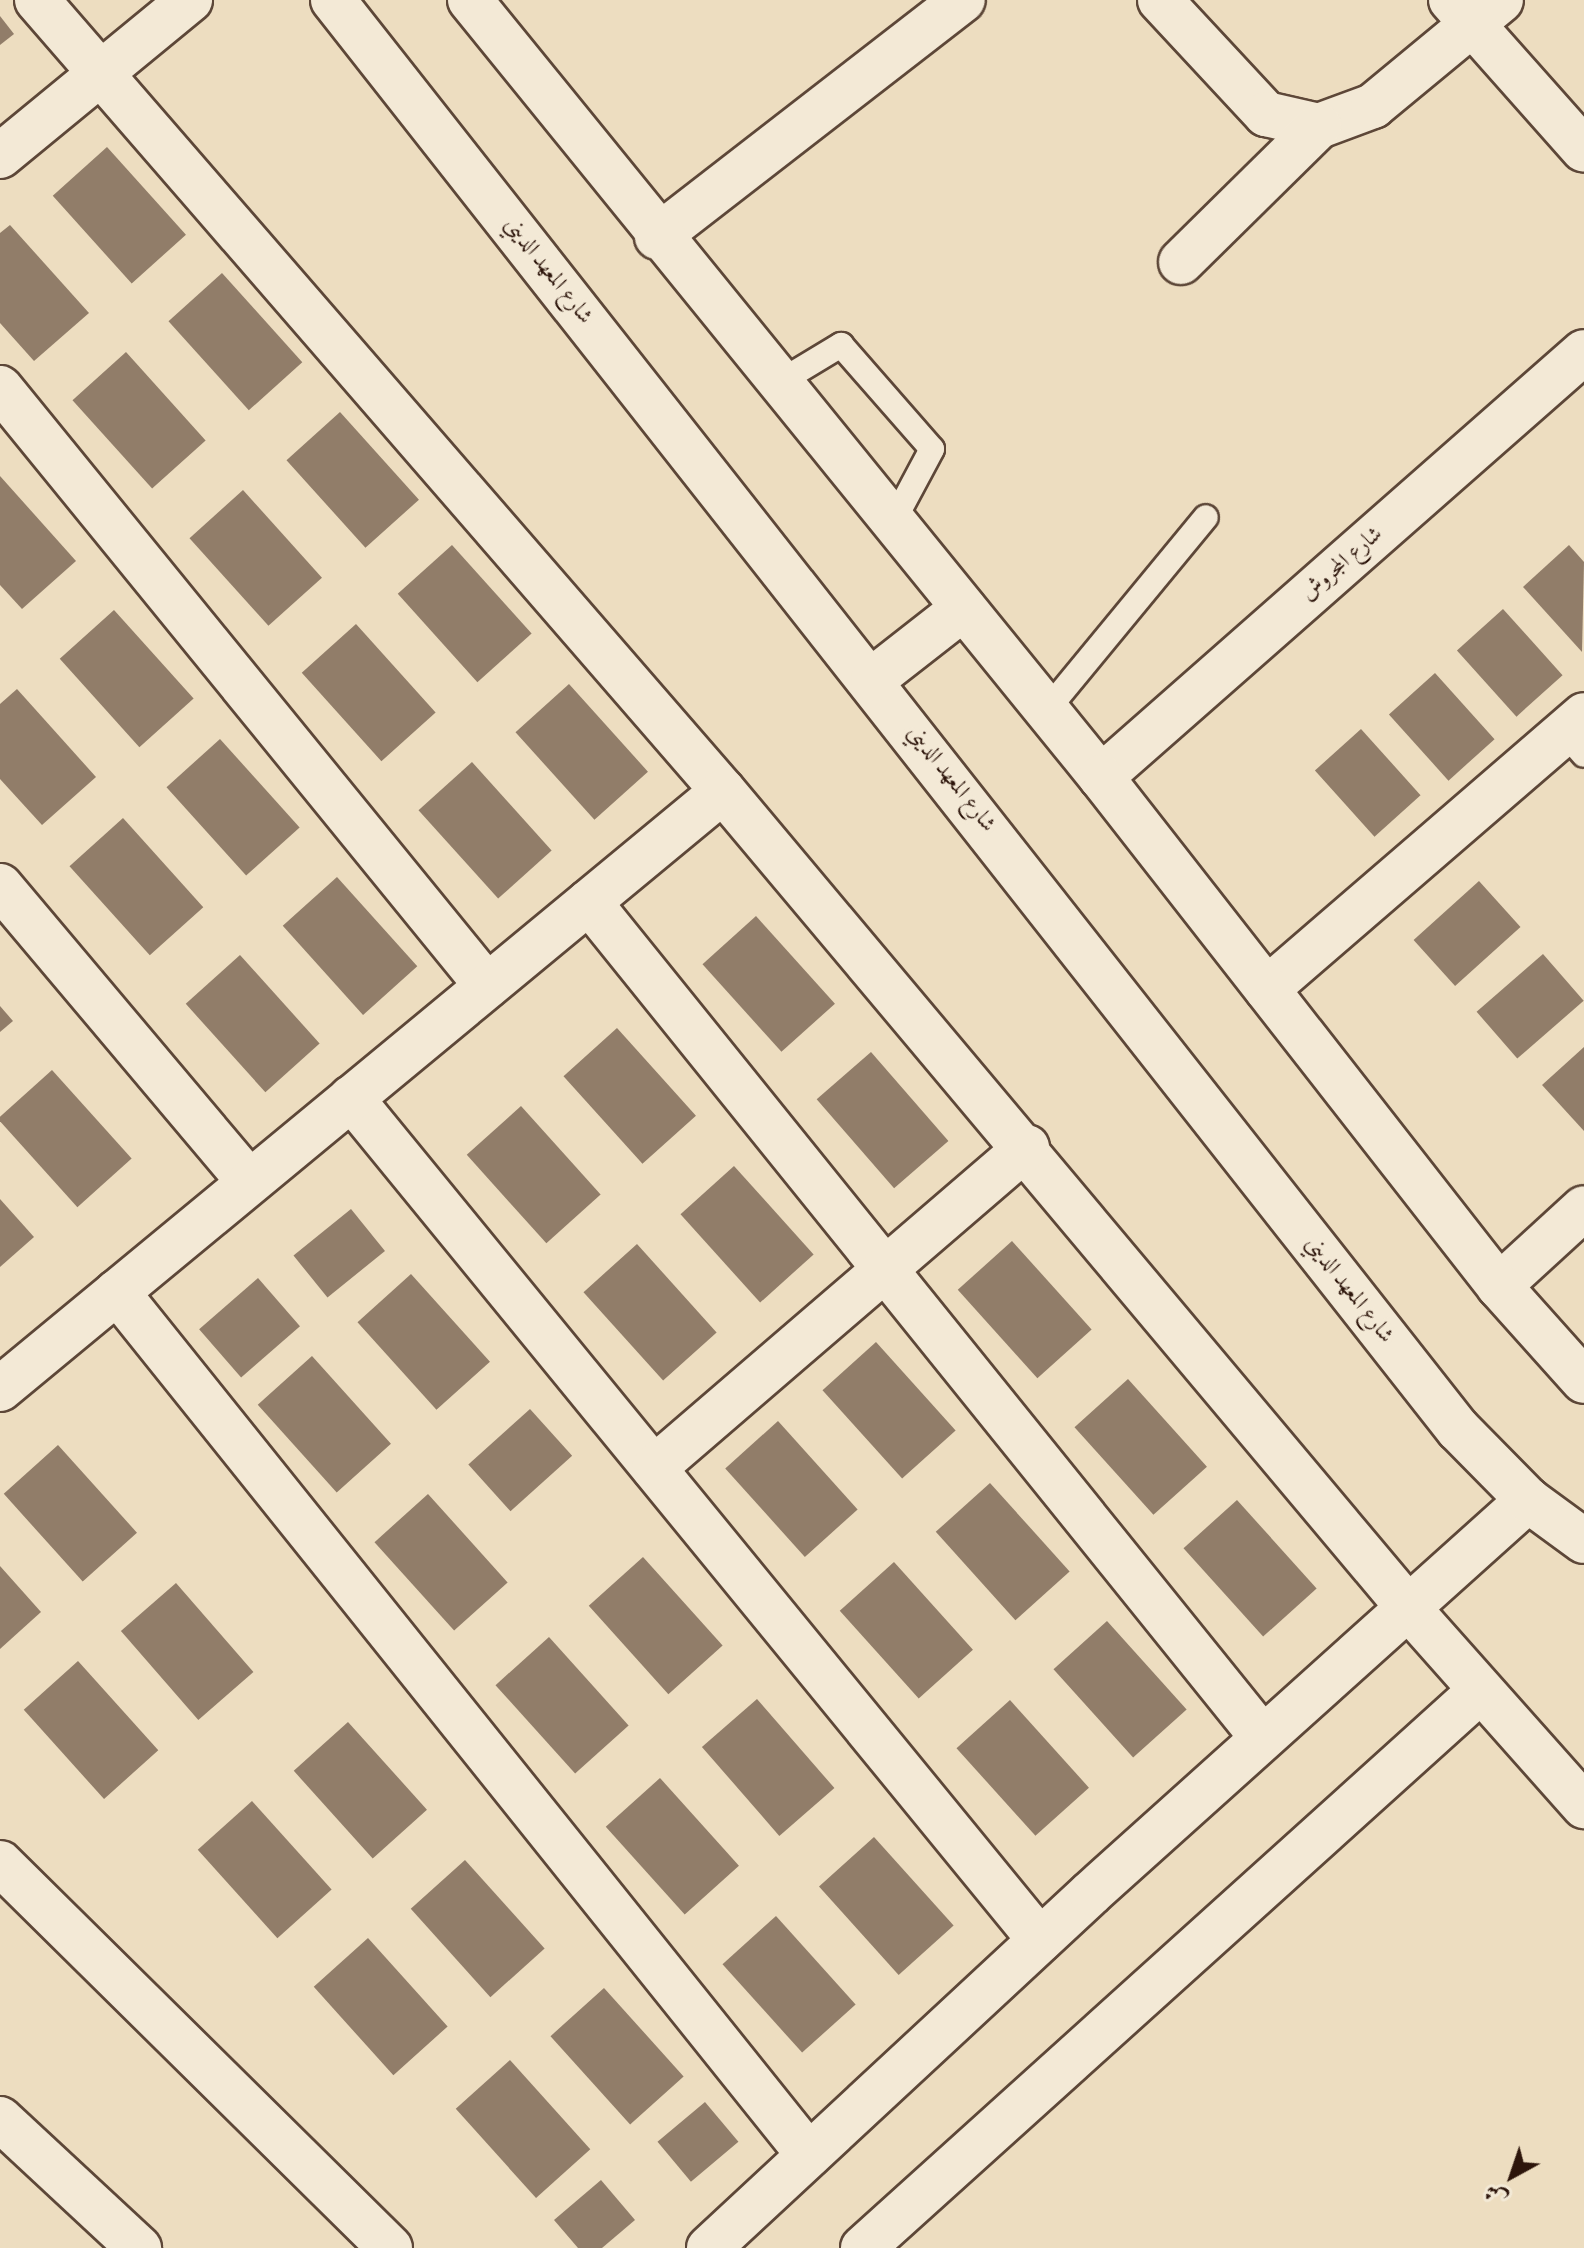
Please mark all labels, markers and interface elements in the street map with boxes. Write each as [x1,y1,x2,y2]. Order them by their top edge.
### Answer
street label: شارع المعهد الديني [498,212,598,330]
street label: شارع المجروش [1296,521,1388,607]
street label: شارع المعهد الديني [901,720,1001,838]
street label: شارع المعهد الديني [1299,1231,1399,1349]
north arrow [1472,2136,1552,2216]
text: ش [1479,2177,1514,2212]

